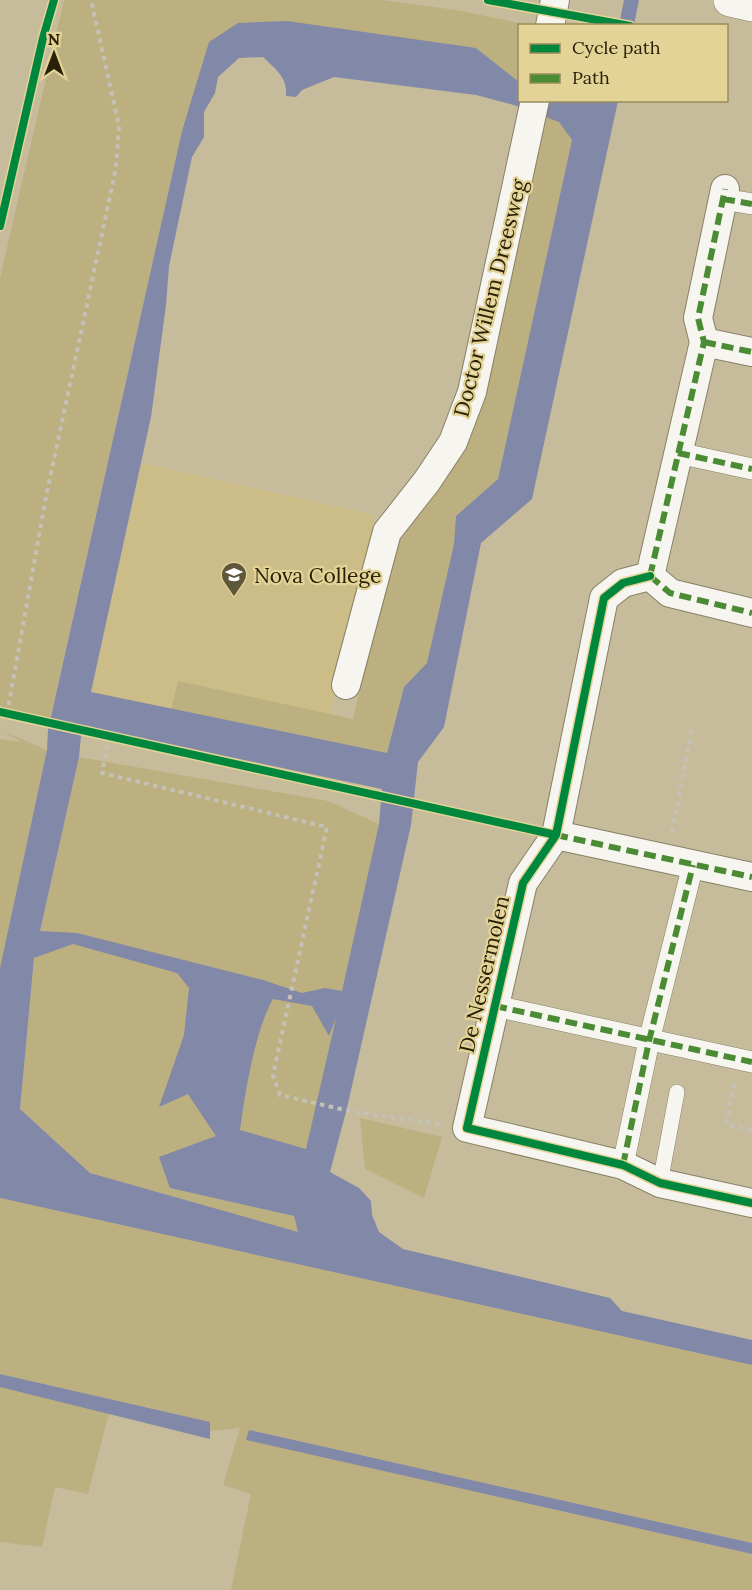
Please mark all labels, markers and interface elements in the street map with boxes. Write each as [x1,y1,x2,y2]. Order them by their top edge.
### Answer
north arrow [24,24,84,84]
legend [518,24,728,102]
text: N [48,29,60,49]
text: Cycle path [572,36,661,59]
text: Path [572,66,610,89]
street label: Doctor Willem Dreesweg [447,176,533,420]
school or university icon: Nova College [219,560,249,598]
place label: Nova College [254,562,381,589]
street label: De Nessermolen [453,893,515,1055]

